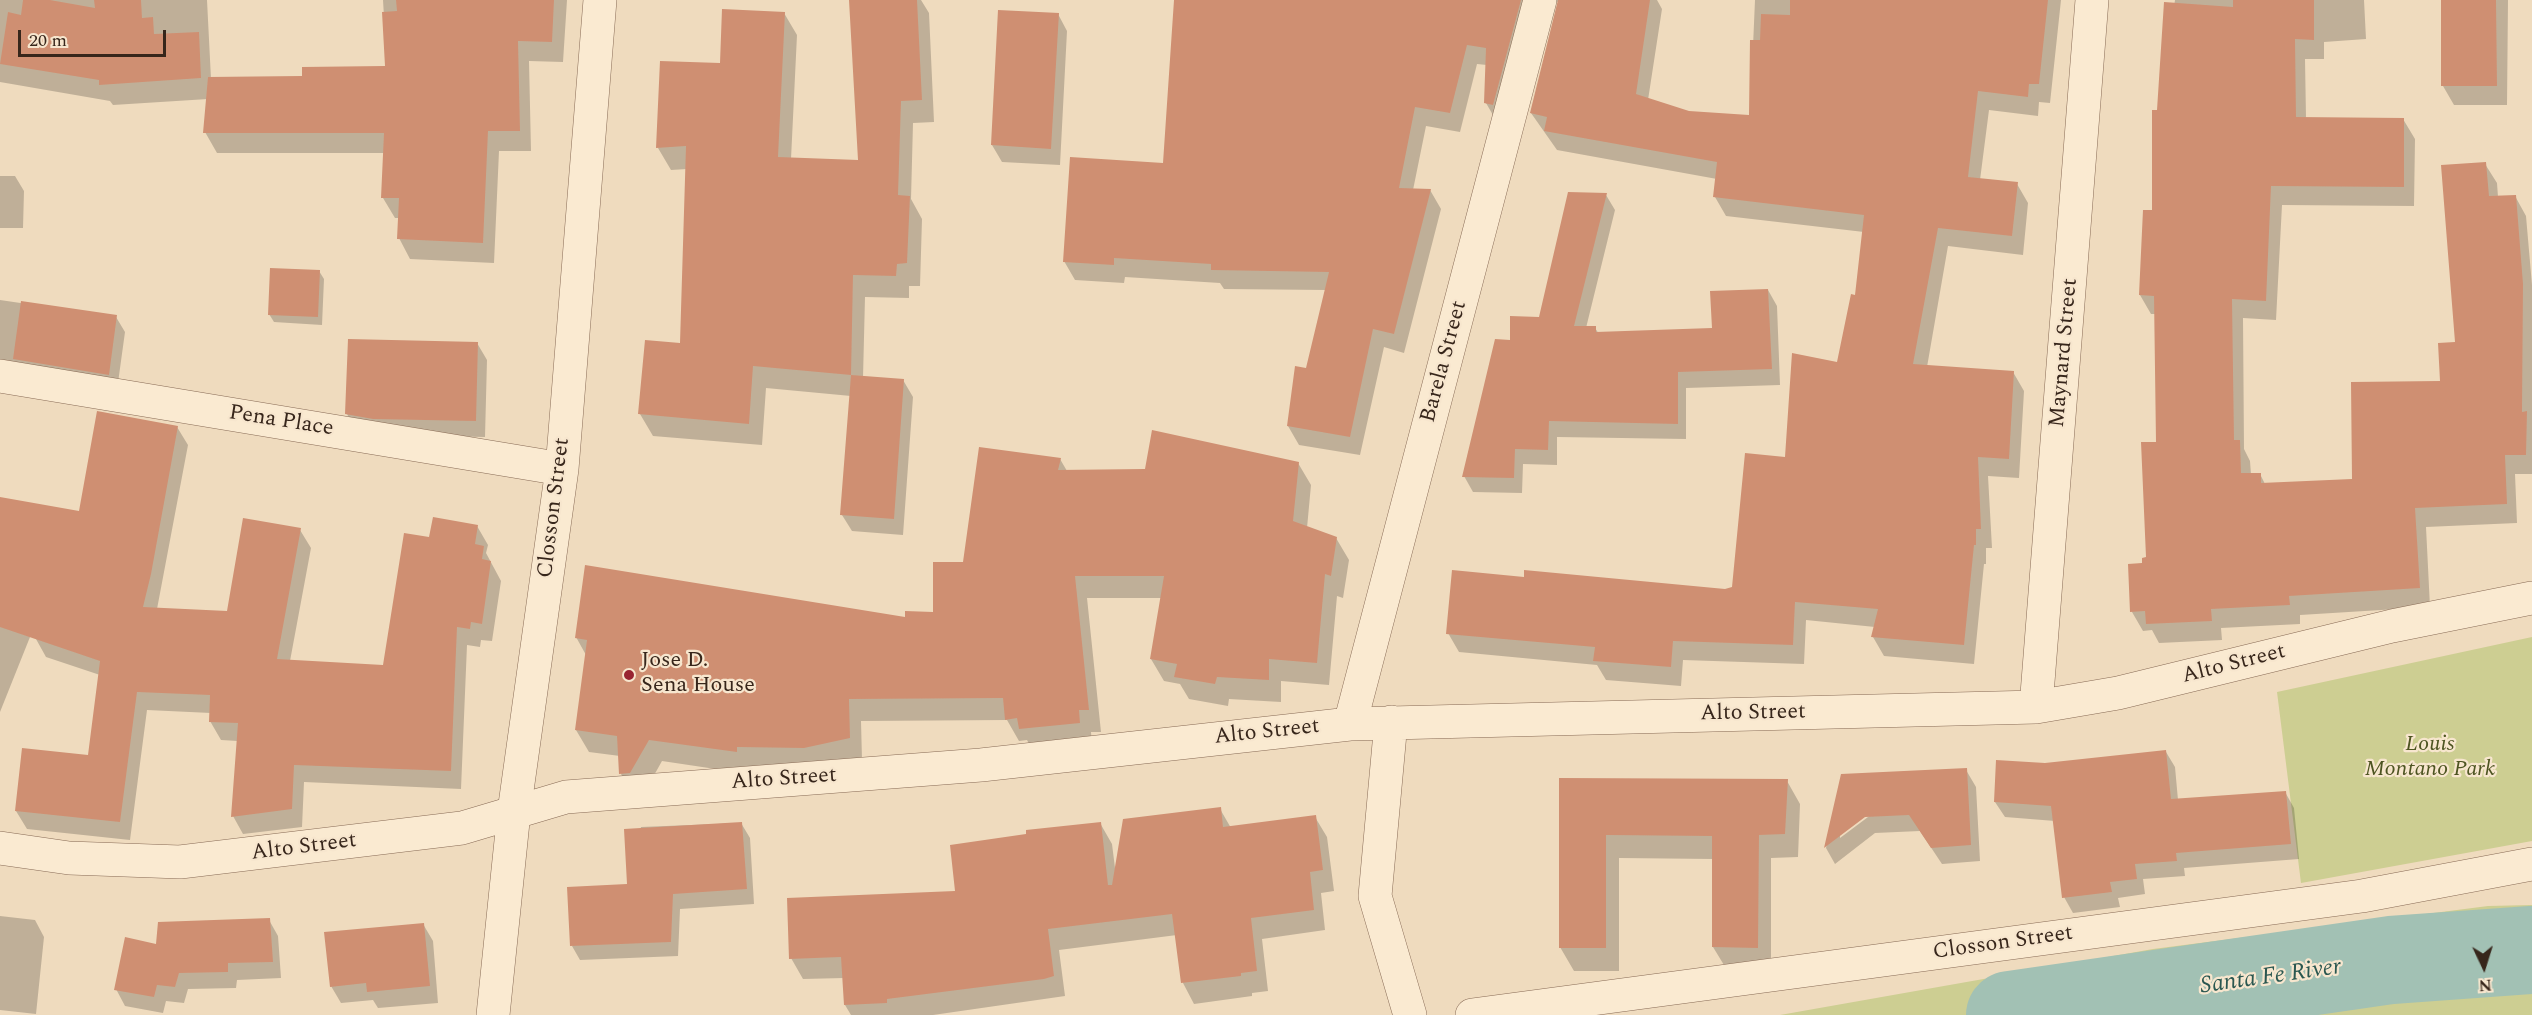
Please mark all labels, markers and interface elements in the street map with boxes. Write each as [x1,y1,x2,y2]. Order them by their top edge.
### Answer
scale bar [21,18,170,56]
text: 20 m [29,27,67,54]
street label: Maynard Street [2045,277,2085,429]
street label: Barela Street [1416,298,1474,426]
street label: Pena Place [227,401,335,443]
street label: Closson Street [533,436,577,580]
street label: Alto Street [2180,639,2288,691]
place label: Jose D. Sena House [641,649,755,700]
marker: Jose D. Sena House [622,668,636,682]
street label: Alto Street [1700,700,1806,728]
street label: Alto Street [1213,714,1321,752]
park label: Louis Montano Park [2365,733,2495,784]
street label: Alto Street [730,763,838,797]
street label: Alto Street [250,828,358,868]
street label: Closson Street [1931,921,2075,967]
north arrow [2454,937,2514,997]
water label: Santa Fe River [2199,954,2343,1002]
text: N [2478,973,2493,997]

